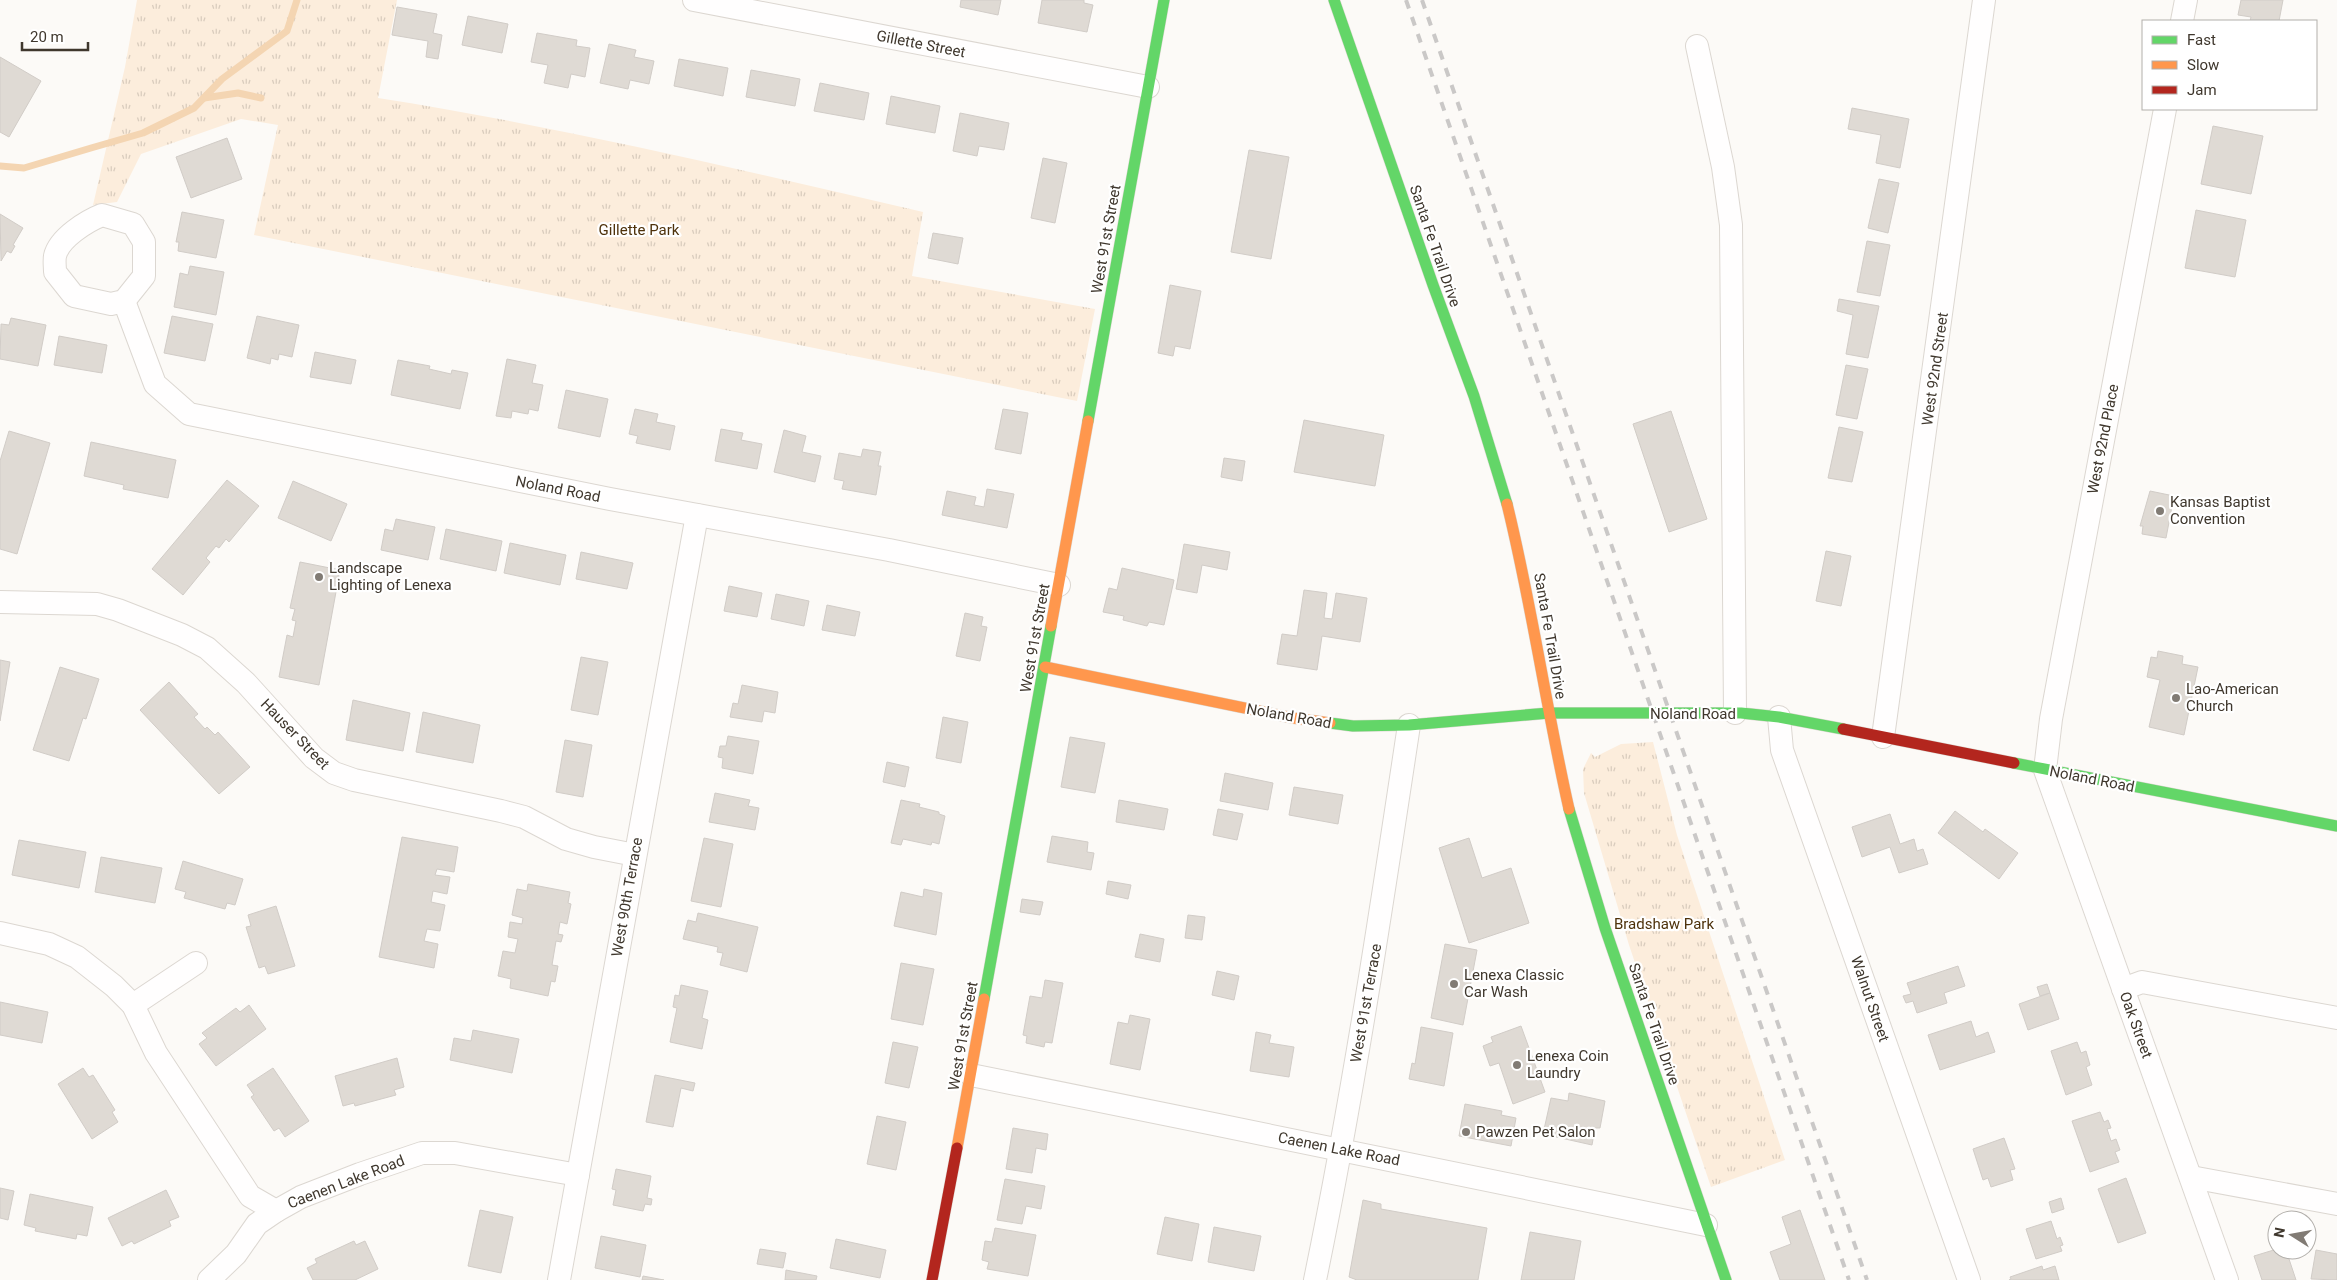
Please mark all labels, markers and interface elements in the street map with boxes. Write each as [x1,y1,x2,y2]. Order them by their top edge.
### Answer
scale bar [22,20,89,52]
legend [2142,20,2317,110]
street label: Gillette Street [875,27,967,61]
text: 20 m [30,28,64,46]
text: Fast [2187,31,2216,49]
text: Slow [2187,56,2219,74]
text: Jam [2187,81,2217,99]
street label: West 91st Street [1088,183,1124,295]
street label: Santa Fe Trail Drive [1406,183,1464,309]
park label: Gillette Park [599,221,680,239]
street label: West 92nd Street [1918,311,1952,427]
street label: West 92nd Place [2083,382,2123,496]
street label: Noland Road [514,472,602,506]
place label: Kansas Baptist Convention [2170,493,2270,528]
marker: Kansas Baptist Convention [2154,505,2166,517]
place label: Landscape Lighting of Lenexa [329,559,452,594]
marker: Landscape Lighting of Lenexa [313,571,325,583]
street label: Santa Fe Trail Drive [1530,572,1570,700]
street label: West 91st Street [1017,582,1053,694]
place label: Lao-American Church [2186,680,2279,715]
marker: Lao-American Church [2170,692,2182,704]
street label: Hauser Street [257,695,333,773]
street label: Noland Road [1245,700,1333,732]
street label: Noland Road [1650,705,1736,723]
street label: Noland Road [2048,762,2136,796]
street label: West 90th Terrace [608,836,646,958]
park label: Bradshaw Park [1614,915,1714,933]
street label: West 91st Terrace [1347,942,1385,1064]
street label: Walnut Street [1847,954,1893,1044]
street label: Santa Fe Trail Drive [1625,961,1683,1087]
place label: Lenexa Classic Car Wash [1464,966,1564,1001]
marker: Lenexa Classic Car Wash [1448,978,1460,990]
street label: West 91st Street [945,980,981,1092]
street label: Oak Street [2116,989,2156,1061]
place label: Lenexa Coin Laundry [1527,1047,1609,1082]
marker: Lenexa Coin Laundry [1511,1059,1523,1071]
place label: Pawzen Pet Salon [1476,1123,1596,1141]
marker: Pawzen Pet Salon [1460,1126,1472,1138]
street label: Caenen Lake Road [1276,1128,1402,1170]
street label: Caenen Lake Road [285,1151,407,1213]
north arrow [2267,1210,2317,1260]
text: N [2270,1226,2288,1239]

